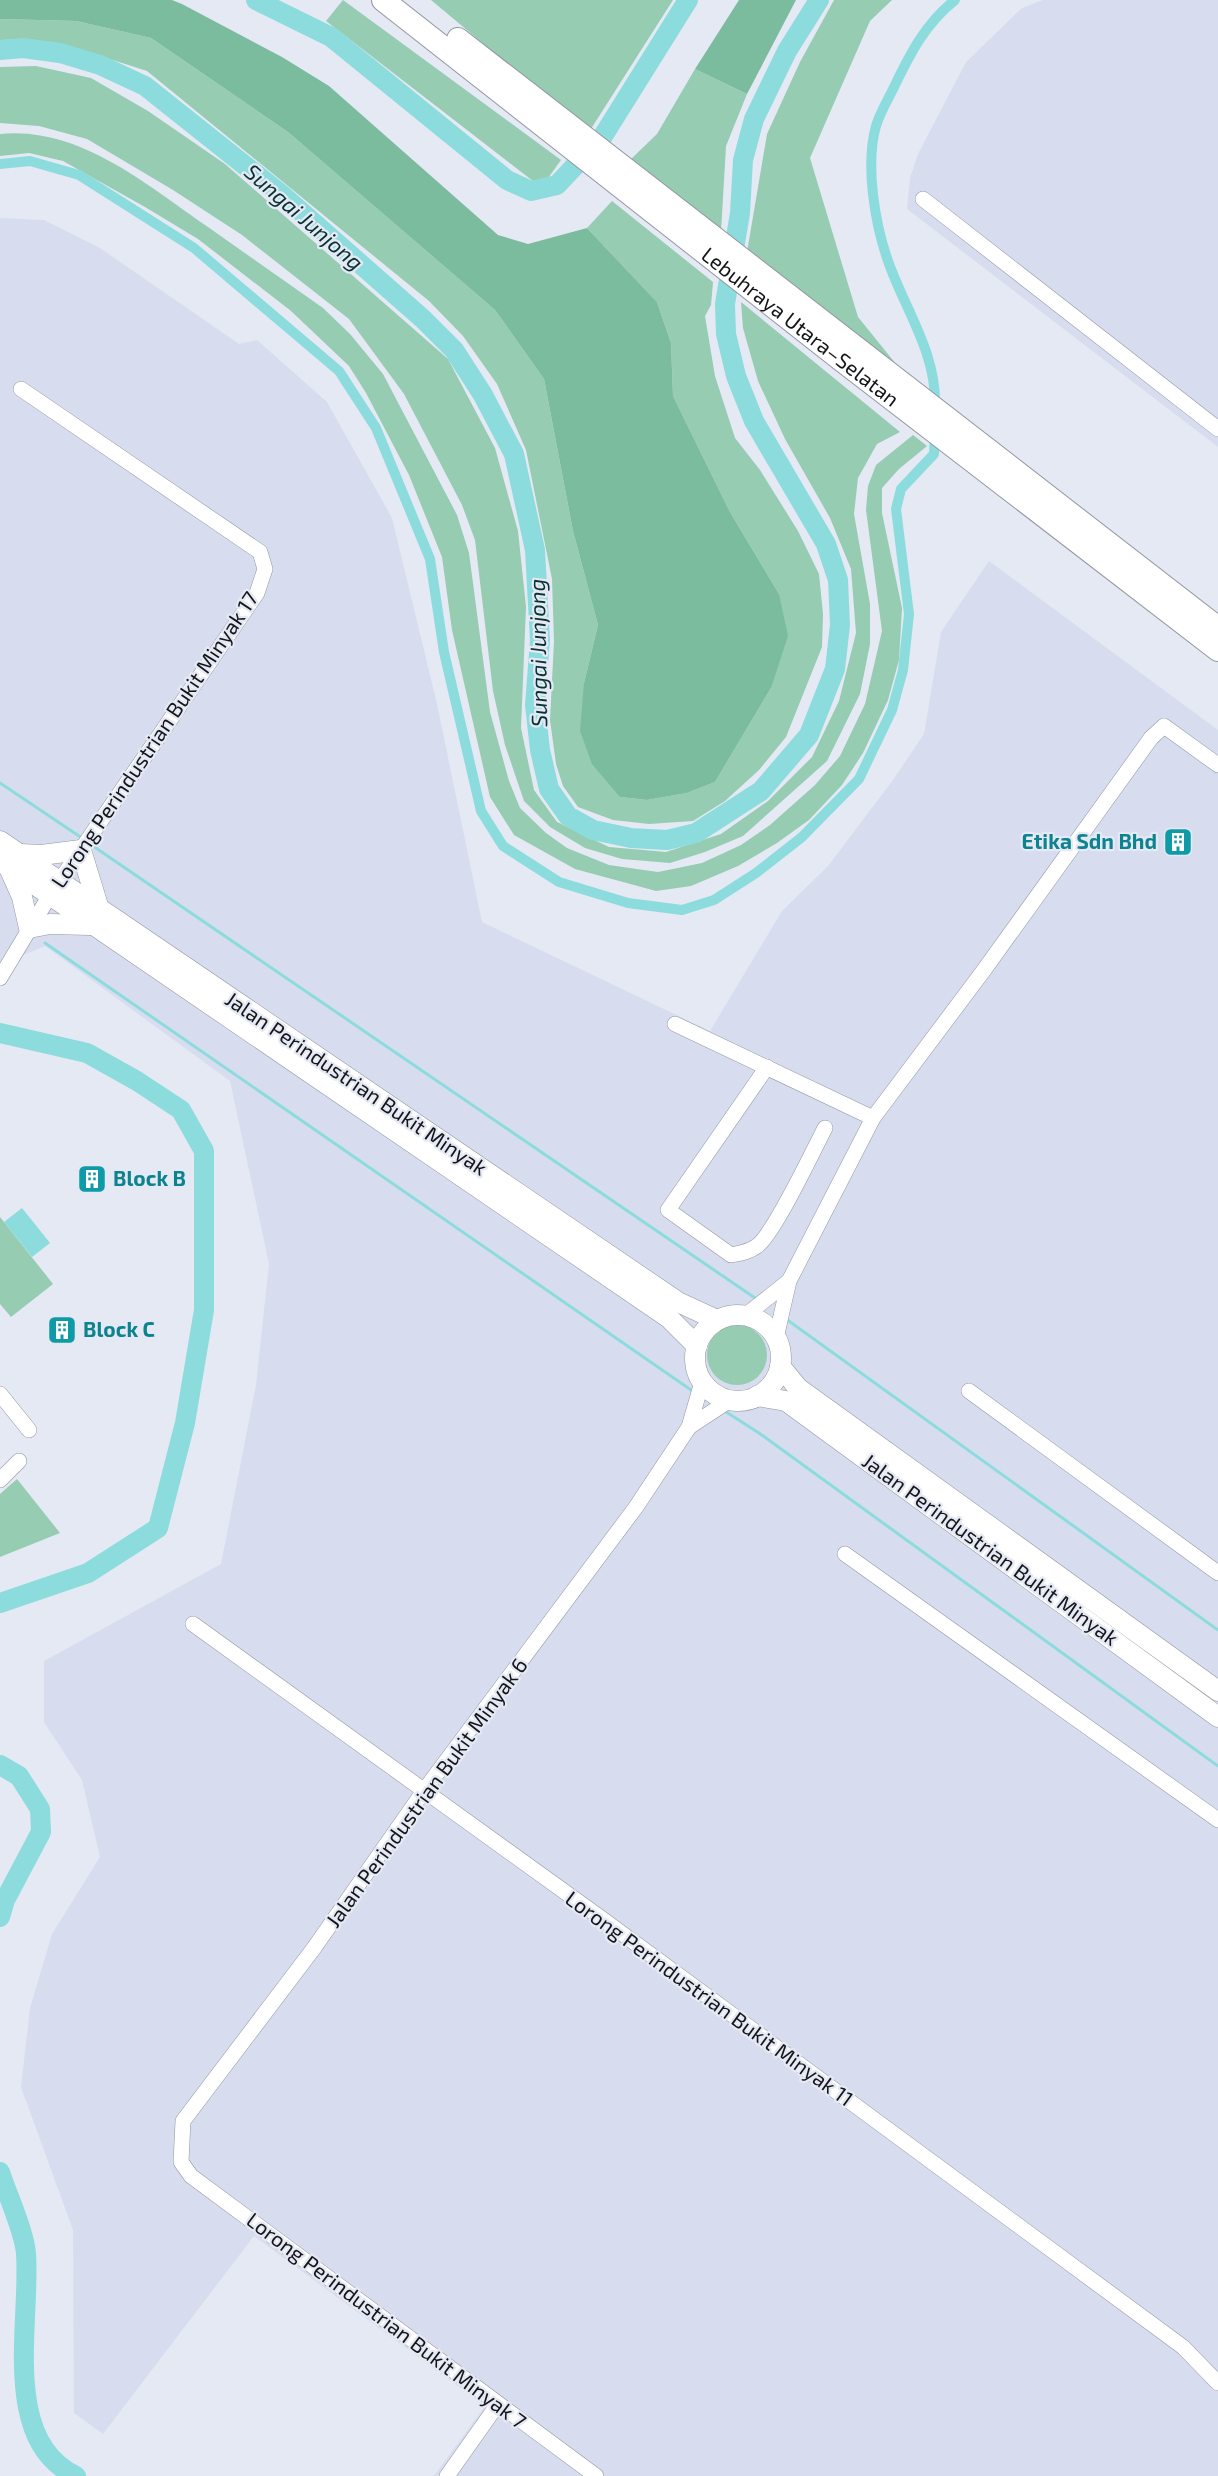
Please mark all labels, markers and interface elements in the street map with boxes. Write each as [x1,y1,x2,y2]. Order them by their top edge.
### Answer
water label: Sungai Junjong [239,158,369,276]
street label: Lebuhraya Utara–Selatan [697,241,905,411]
water label: Sungai Junjong [523,579,552,727]
street label: Lorong Perindustrian Bukit Minyak 17 [45,586,263,892]
building icon: Etika Sdn Bhd [1162,826,1194,858]
place label: Etika Sdn Bhd [1022,828,1157,853]
street label: Jalan Perindustrian Bukit Minyak [221,986,493,1180]
building icon: Block B [76,1163,108,1195]
place label: Block B [113,1165,186,1190]
building icon: Block C [46,1314,78,1346]
place label: Block C [83,1316,155,1341]
street label: Jalan Perindustrian Bukit Minyak [858,1448,1124,1650]
street label: Jalan Perindustrian Bukit Minyak 6 [320,1653,532,1932]
street label: Lorong Perindustrian Bukit Minyak 11 [561,1885,859,2111]
street label: Lorong Perindustrian Bukit Minyak 7 [242,2207,532,2433]

